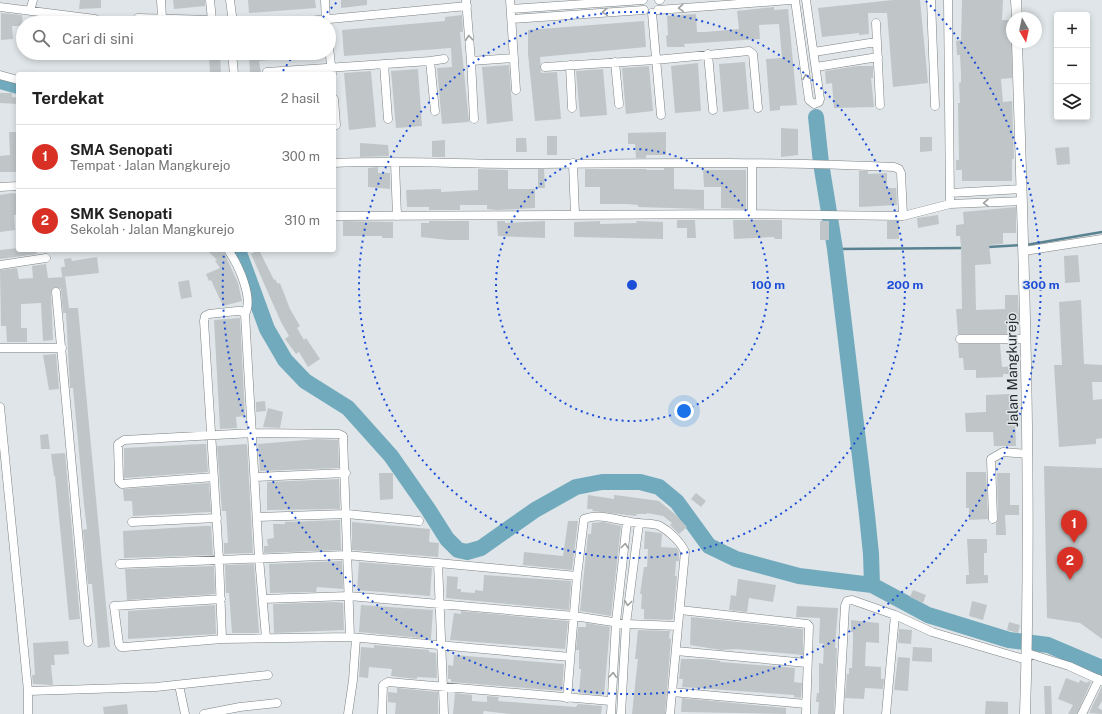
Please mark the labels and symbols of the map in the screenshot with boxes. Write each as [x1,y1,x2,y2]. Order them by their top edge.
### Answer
one-way arrow [678,3,684,12]
one-way arrow [602,8,608,17]
north arrow [1006,12,1042,48]
one-way arrow [465,34,474,41]
one-way arrow [802,74,811,80]
one-way arrow [983,199,989,207]
centre of rings [625,278,639,292]
text: 100 m [751,278,785,292]
text: 200 m [887,278,923,292]
text: 300 m [1023,278,1060,292]
street label: Jalan Mangkurejo [1003,313,1021,427]
your location [674,401,694,421]
pin: 1 [1061,510,1087,543]
one-way arrow [620,543,629,549]
pin: 2 [1057,547,1083,580]
one-way arrow [624,600,633,606]
one-way arrow [608,672,617,678]

